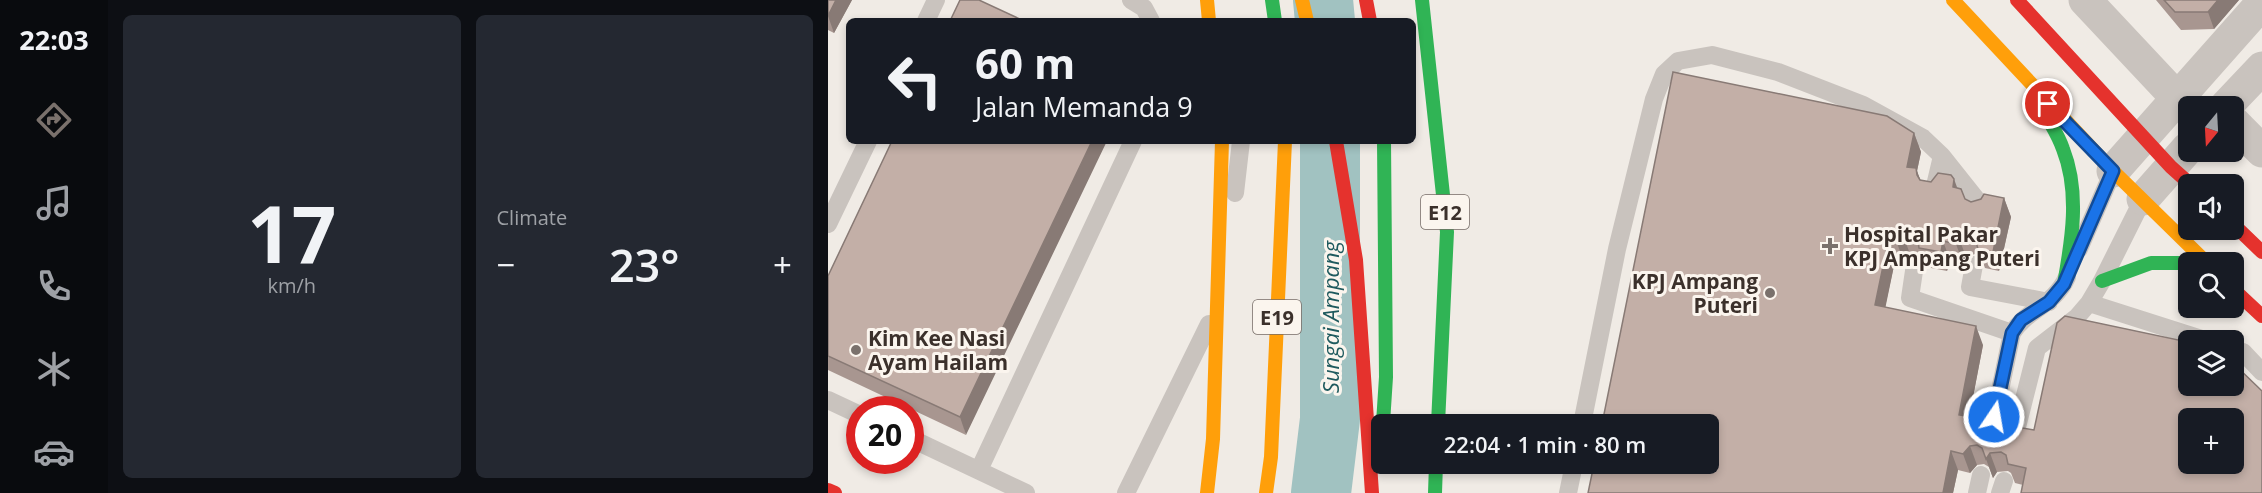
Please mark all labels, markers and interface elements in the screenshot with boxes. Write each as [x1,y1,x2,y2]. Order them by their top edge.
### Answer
text: 22:03 [19,21,89,58]
text: 60 m [975,34,1075,91]
icon: left [876,42,954,120]
pin [2022,78,2073,129]
icon: arrive [2031,87,2064,120]
text: Jalan Memanda 9 [975,88,1193,125]
north arrow [2178,96,2244,162]
map controls [2178,96,2244,474]
icon: directions [33,99,75,141]
button: sound [2178,174,2244,240]
text: 17 [247,180,336,286]
icon: music [33,182,75,224]
road number: E12 [1421,195,1469,229]
text: Climate [497,204,567,231]
place label: Hospital Pakar KPJ Ampang Puteri [1844,220,2040,272]
text: 23° [609,234,680,295]
marker: Hospital Pakar KPJ Ampang Puteri [1821,237,1839,255]
water label: Sungai Ampang [1315,239,1345,393]
text: − [497,242,515,287]
text: + [773,242,792,287]
button: search [2178,252,2244,318]
icon: phone [33,265,75,307]
place label: KPJ Ampang Puteri [1632,267,1758,319]
text: km/h [267,272,316,299]
marker: KPJ Ampang Puteri [1763,286,1777,300]
road number: E19 [1253,300,1301,334]
place label: Kim Kee Nasi Ayam Hailam [868,324,1008,376]
button: layers [2178,330,2244,396]
marker: Kim Kee Nasi Ayam Hailam [849,343,863,357]
icon: climate [33,348,75,390]
position arrow [1962,385,2026,449]
speed limit sign: 20 [846,396,924,474]
button: + [2178,408,2244,474]
text: 22:04 · 1 min · 80 m [1444,429,1646,459]
icon: car [33,431,75,473]

